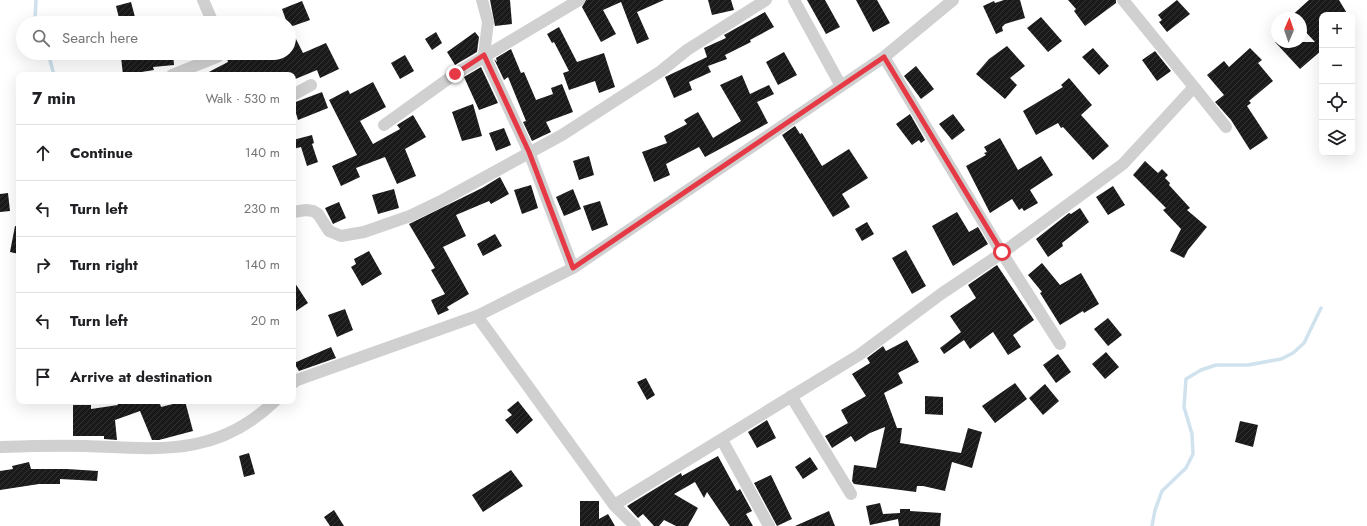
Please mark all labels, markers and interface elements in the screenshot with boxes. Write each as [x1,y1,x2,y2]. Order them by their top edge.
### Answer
north arrow [1271,12,1307,48]
map controls [1319,12,1355,156]
button: + [1319,12,1355,48]
search box [16,16,296,60]
icon: search [30,27,52,49]
text: Search here [62,27,138,49]
button: − [1319,48,1355,84]
route end [446,65,464,83]
button: locate [1319,84,1355,120]
text: 7 min [32,86,76,110]
text: Walk · 530 m [205,89,280,108]
button: layers [1319,120,1355,156]
icon: ahead [32,142,54,164]
text: Continue [70,142,133,164]
text: 140 m [245,143,280,162]
icon: left [32,198,54,220]
text: Turn left [70,198,128,220]
text: 230 m [244,199,280,218]
route start [993,243,1011,261]
icon: right [32,254,54,276]
text: Turn right [70,254,138,276]
text: 140 m [245,255,280,274]
icon: left [32,310,54,332]
text: Turn left [70,310,128,332]
text: 20 m [251,311,280,330]
icon: arrive [32,366,54,388]
text: Arrive at destination [70,366,212,388]

